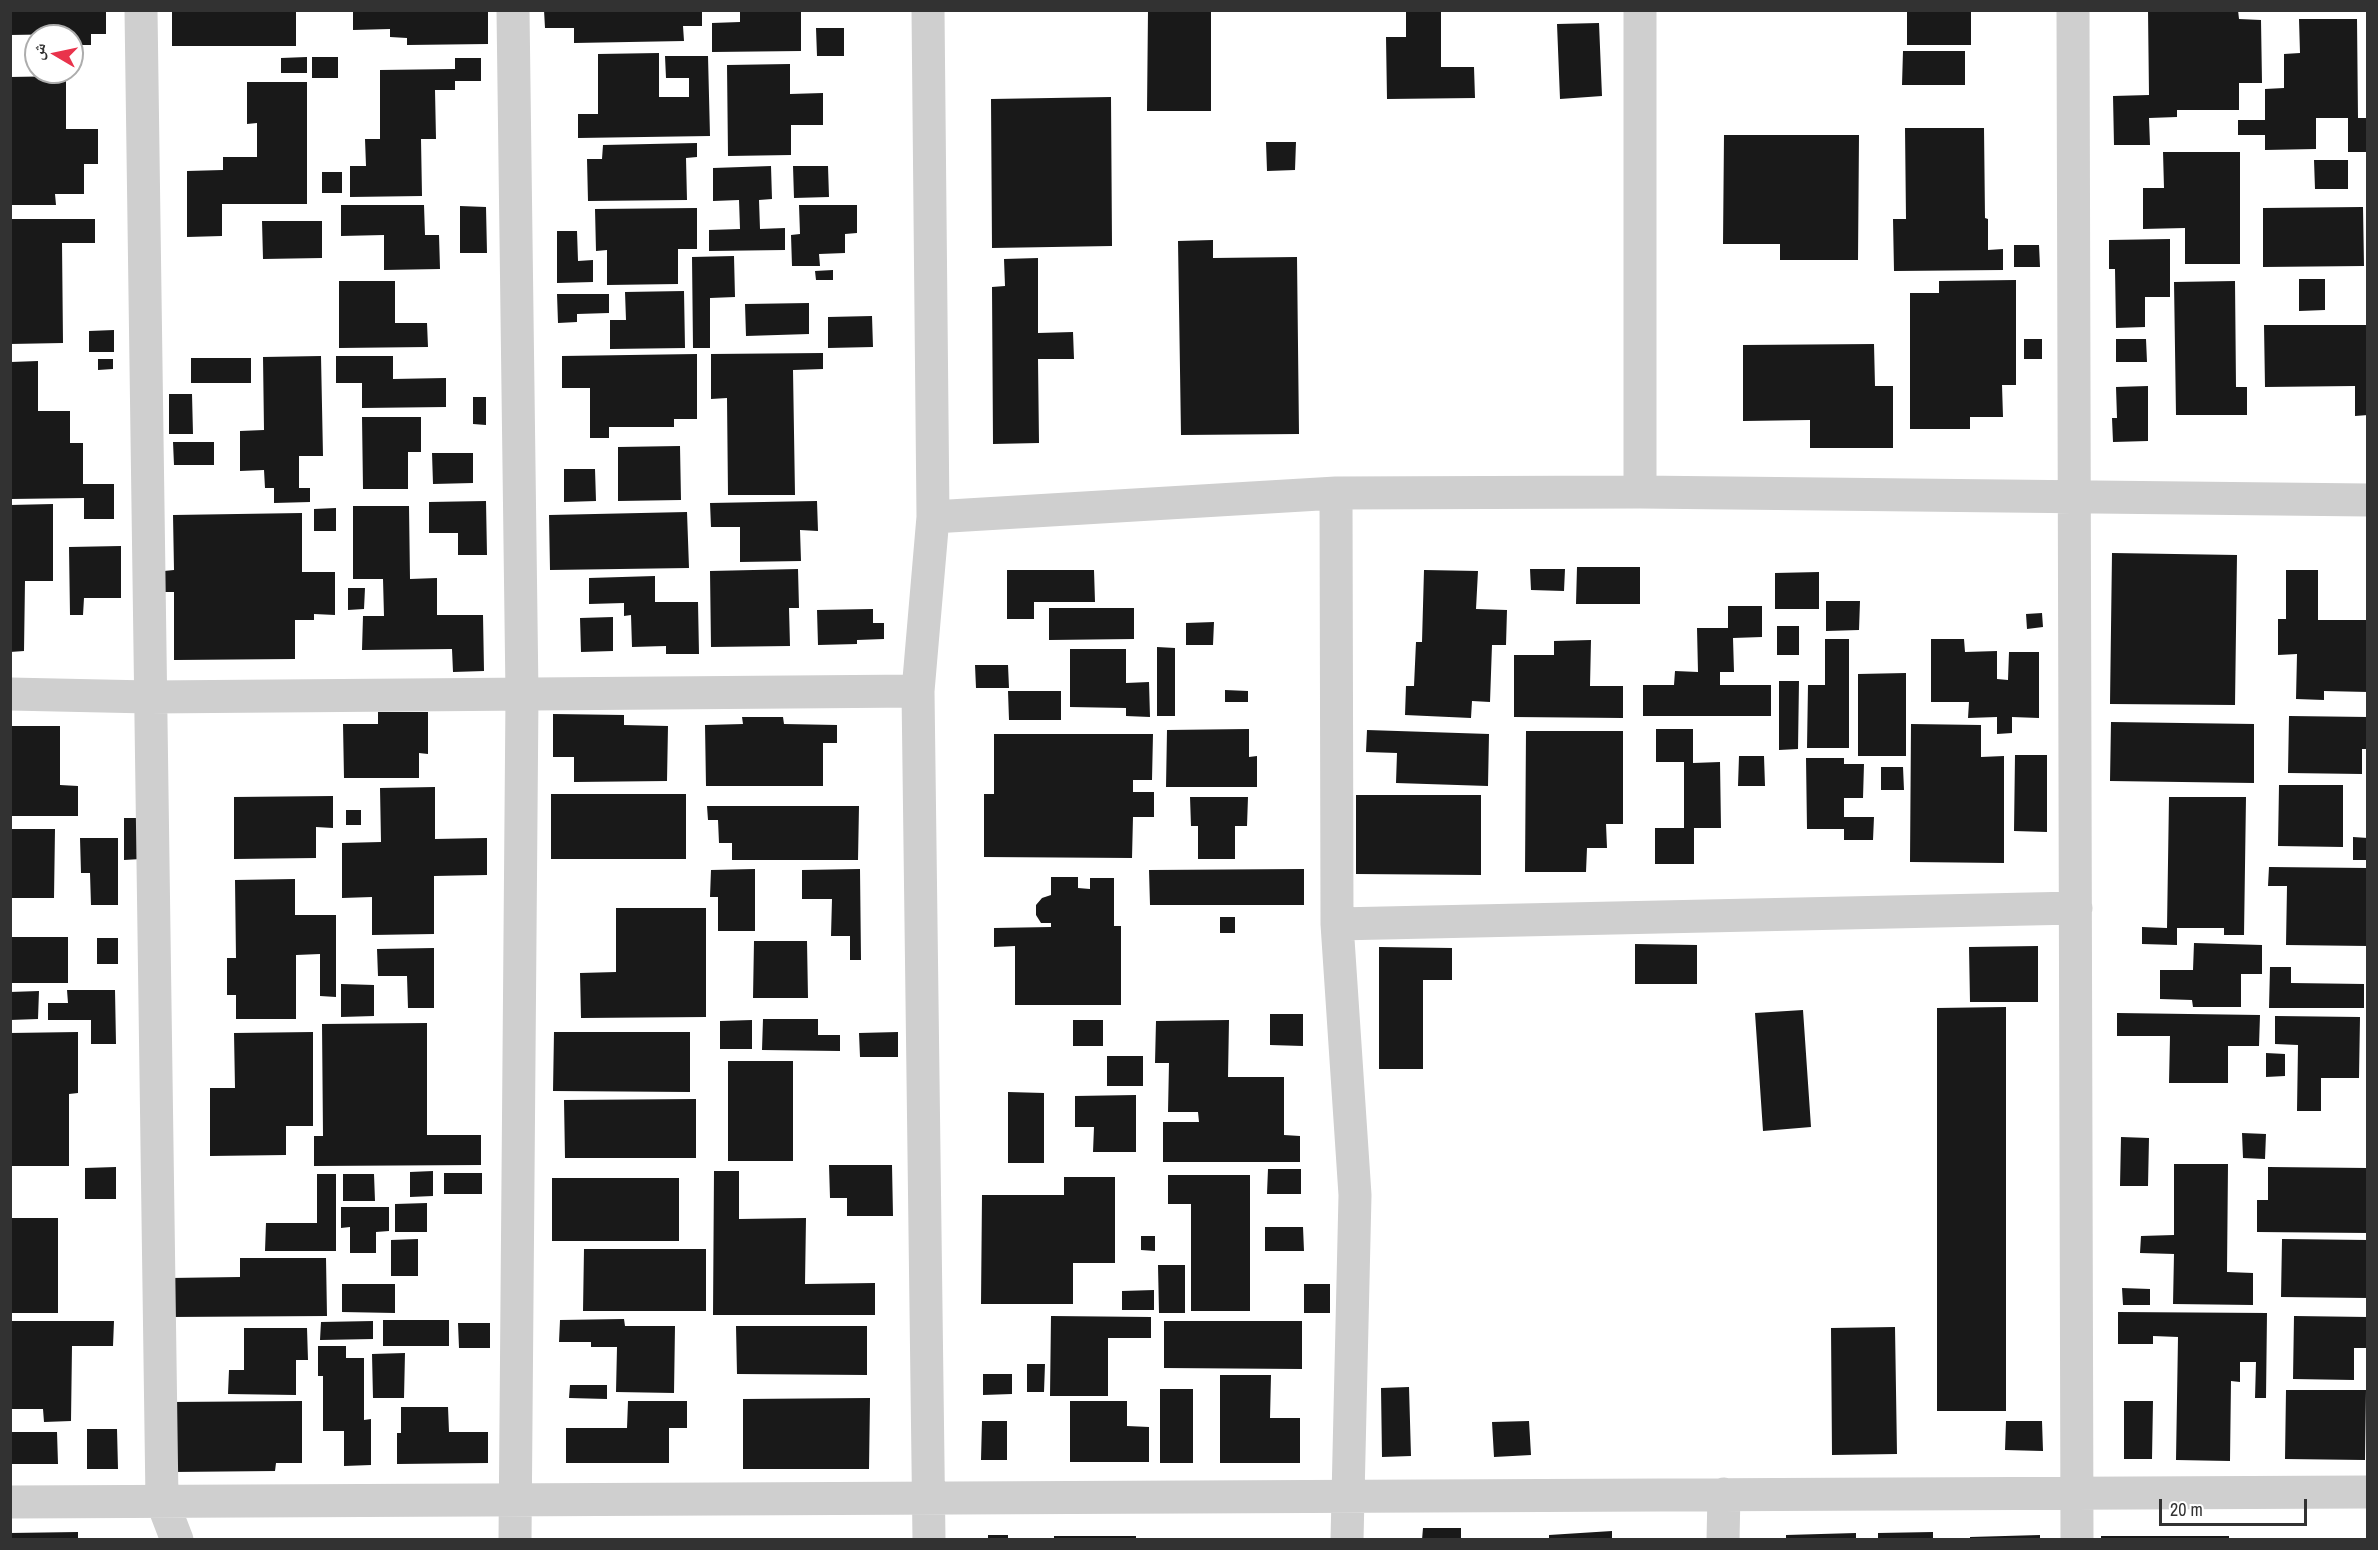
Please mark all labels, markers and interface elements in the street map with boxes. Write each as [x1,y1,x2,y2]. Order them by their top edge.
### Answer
north arrow [24,24,84,84]
text: ش [26,41,50,62]
scale bar [2162,1487,2310,1525]
text: 20 m [2170,1497,2203,1522]

